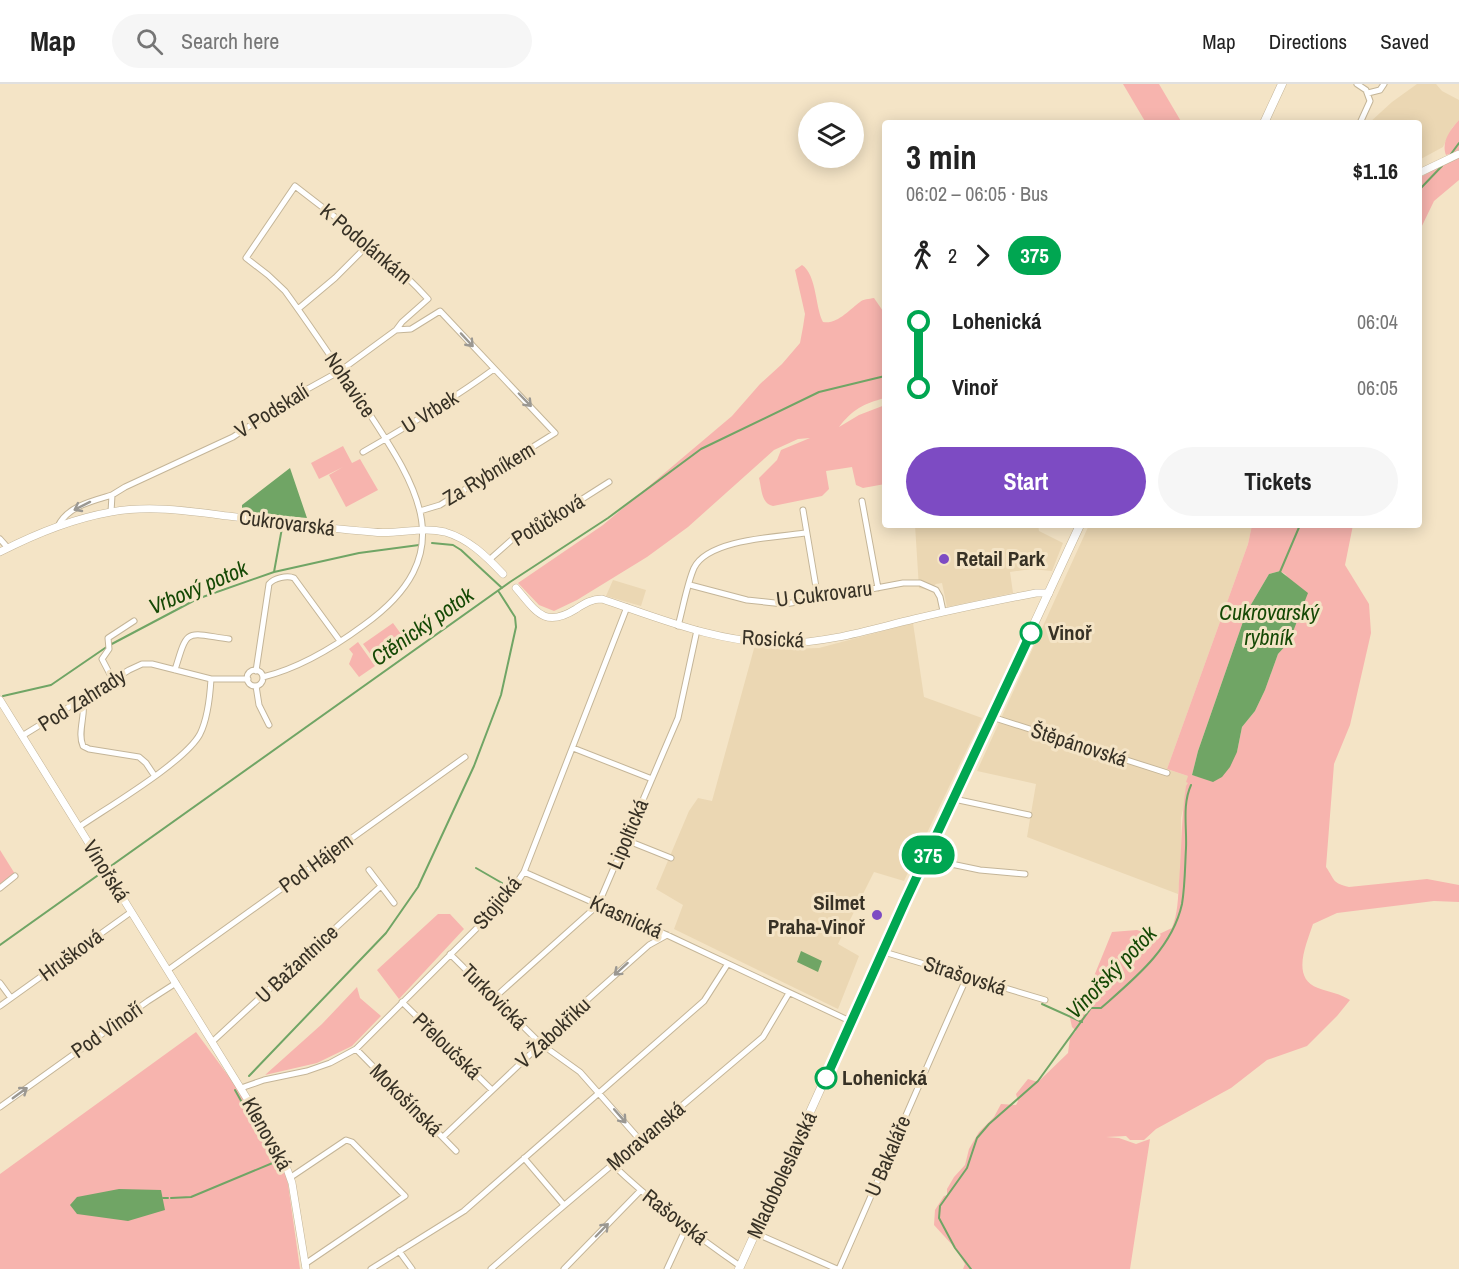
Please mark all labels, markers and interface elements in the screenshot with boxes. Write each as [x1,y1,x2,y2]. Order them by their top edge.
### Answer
search box [112,14,532,68]
text: Map [30,22,76,60]
icon: search [133,25,166,58]
text: Search here [181,26,279,56]
text: Map [1202,27,1236,56]
text: Directions [1269,27,1347,56]
text: Saved [1380,27,1429,56]
map controls [798,102,864,168]
button: layers [798,102,864,168]
text: 3 min [906,135,977,179]
text: $1.16 [1353,156,1398,186]
text: 06:02 – 06:05 · Bus [906,180,1048,207]
street label: K Podolánkám [314,197,419,291]
icon: walk [906,239,939,272]
icon: forward [966,239,999,272]
text: 375 [1020,241,1049,270]
text: 2 [948,242,957,269]
text: Lohenická [952,306,1041,336]
text: 06:04 [1357,308,1398,335]
one-way arrow [460,332,474,347]
street label: Nohavice [318,346,383,423]
text: Vinoř [952,372,998,402]
text: 06:05 [1357,374,1398,401]
street label: V Podskalí [229,376,315,445]
street label: U Vrbek [396,383,464,440]
one-way arrow [517,393,532,408]
street label: Za Rybníkem [437,435,540,512]
button: Start [906,447,1146,516]
button: Tickets [1158,447,1398,516]
street label: Potůčková [506,486,590,553]
one-way arrow [74,500,91,512]
street label: Cukrovarská [237,502,337,543]
place label: Retail Park [956,544,1045,573]
water label: Vrbový potok [144,552,253,621]
marker: Retail Park [937,552,951,566]
street label: U Cukrovaru [774,573,874,614]
water label: Ctěnický potok [365,579,480,673]
water label: Cukrovarský rybník [1219,597,1320,652]
place label: Vinoř [1048,618,1092,647]
street label: Rosická [741,622,805,655]
marker: Vinoř [1020,622,1042,644]
street label: Pod Zahrady [32,661,132,738]
street label: Štěpánovská [1027,715,1131,774]
street label: Lipoltická [600,794,655,873]
street label: Pod Hájem [273,826,359,899]
street label: Vinořská [76,834,137,907]
line badge: 375 [894,836,962,874]
text: 375 [914,841,942,870]
street label: Stojická [466,870,528,935]
street label: Krasnická [585,888,667,946]
place label: Silmet Praha-Vinoř [768,888,865,941]
marker: Silmet Praha-Vinoř [870,908,884,922]
street label: U Bažantnice [249,918,344,1009]
water label: Vinořský potok [1059,918,1164,1025]
street label: Hrušková [33,921,109,988]
street label: Strašovská [920,949,1011,1003]
street label: Turkovická [455,957,534,1036]
one-way arrow [614,962,629,976]
street label: V Žabokřiku [509,990,596,1075]
street label: Pod Vinoří [65,994,148,1065]
street label: Přeloučská [407,1006,488,1086]
street label: Mokošínská [364,1057,449,1143]
place label: Lohenická [842,1063,928,1092]
marker: Lohenická [815,1067,837,1089]
one-way arrow [11,1087,27,1099]
street label: Klenovská [235,1092,300,1176]
street label: Moravanská [600,1094,691,1177]
street label: Mladoboleslavská [739,1106,824,1243]
one-way arrow [613,1108,627,1123]
street label: U Bakaláře [858,1111,918,1201]
street label: Rašovská [637,1182,714,1252]
one-way arrow [594,1222,609,1237]

